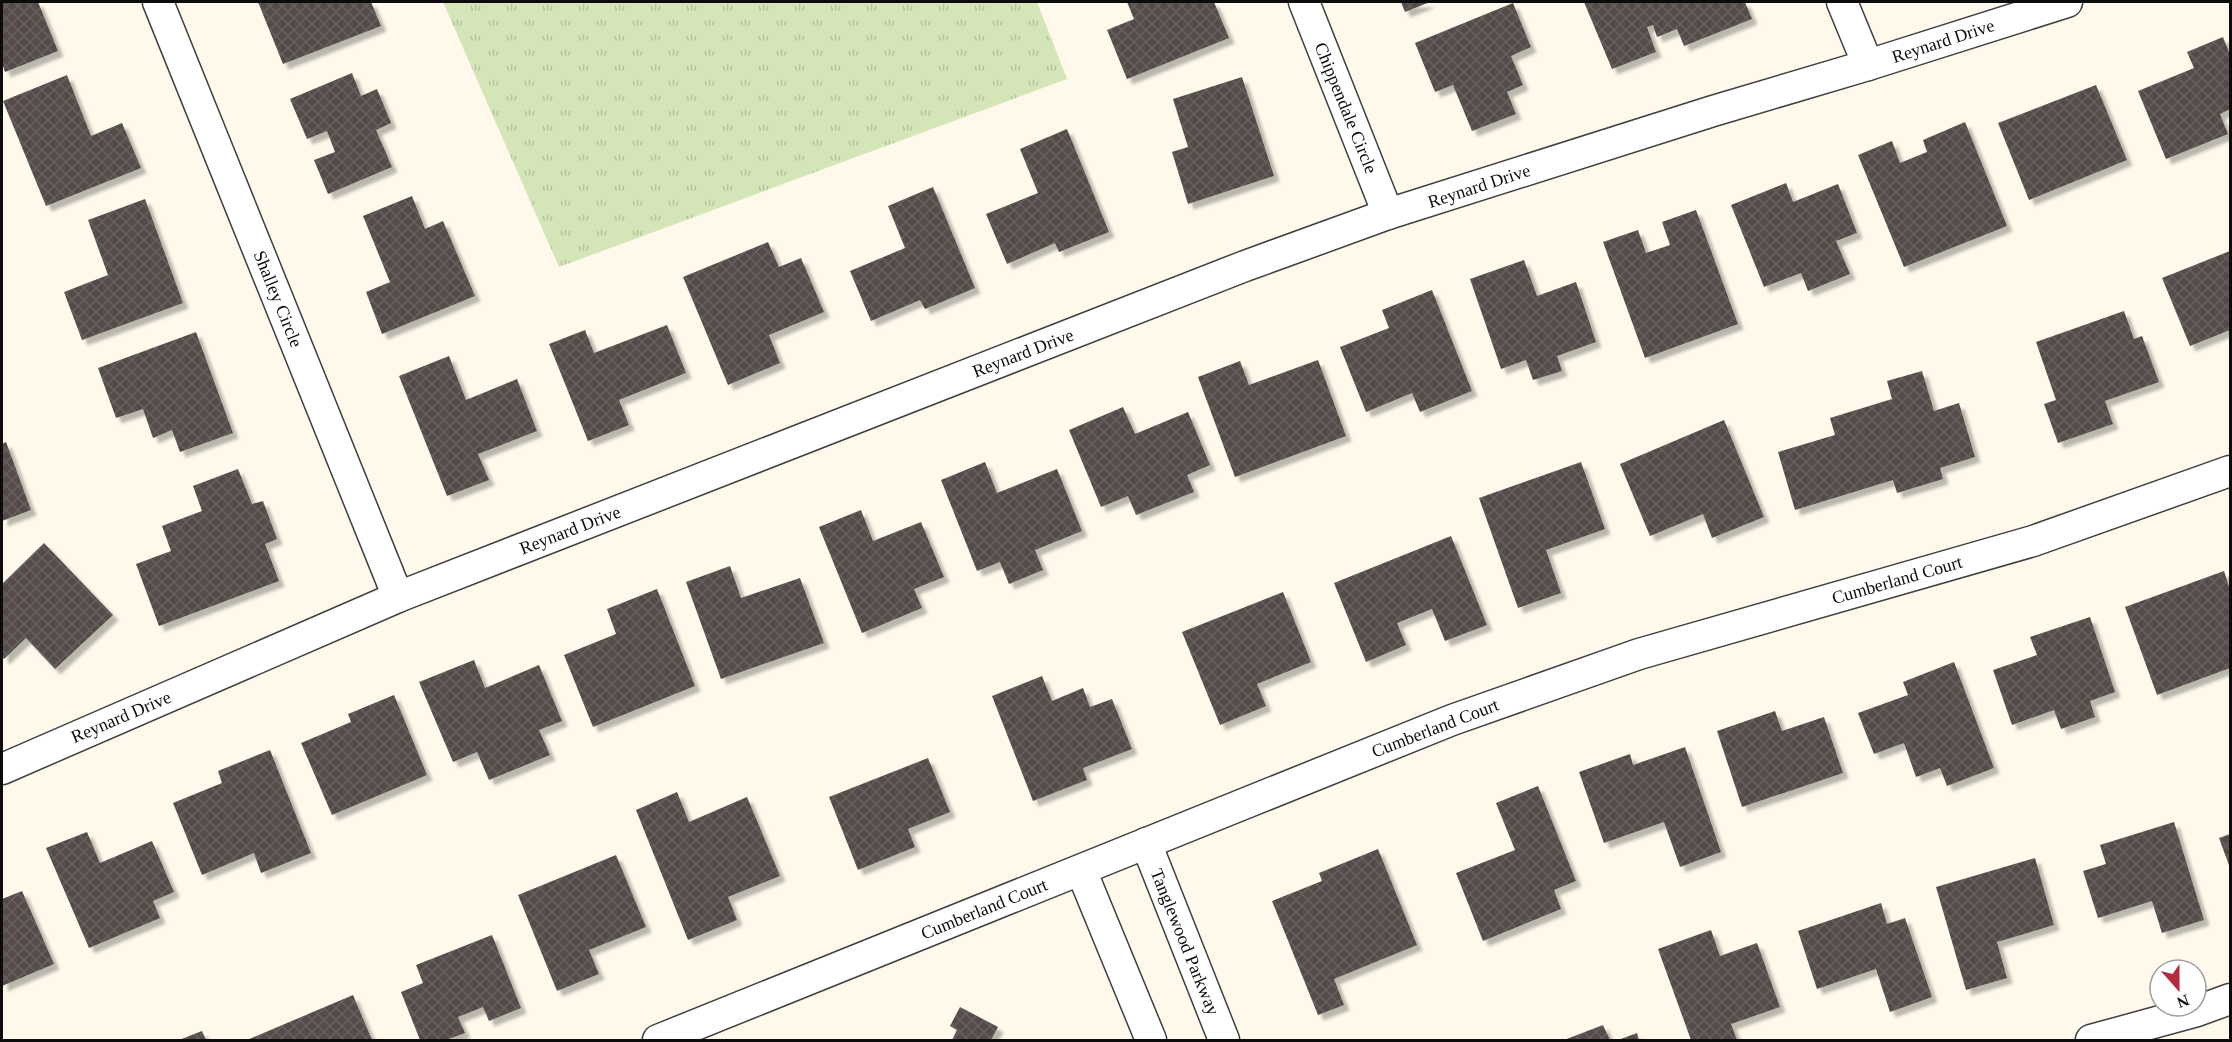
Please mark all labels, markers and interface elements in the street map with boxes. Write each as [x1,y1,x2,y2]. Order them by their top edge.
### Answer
street label: Reynard Drive [1889,15,1997,67]
street label: Chippendale Circle [1311,40,1381,176]
street label: Reynard Drive [1425,160,1533,212]
street label: Shalley Circle [250,248,306,350]
street label: Reynard Drive [970,325,1076,381]
street label: Reynard Drive [517,502,623,558]
street label: Cumberland Court [1830,552,1964,608]
street label: Reynard Drive [68,687,174,747]
street label: Cumberland Court [1369,695,1501,761]
street label: Tanglewood Parkway [1146,866,1224,1018]
street label: Cumberland Court [918,875,1050,943]
north arrow [2148,958,2208,1018]
text: N [2174,992,2192,1012]

